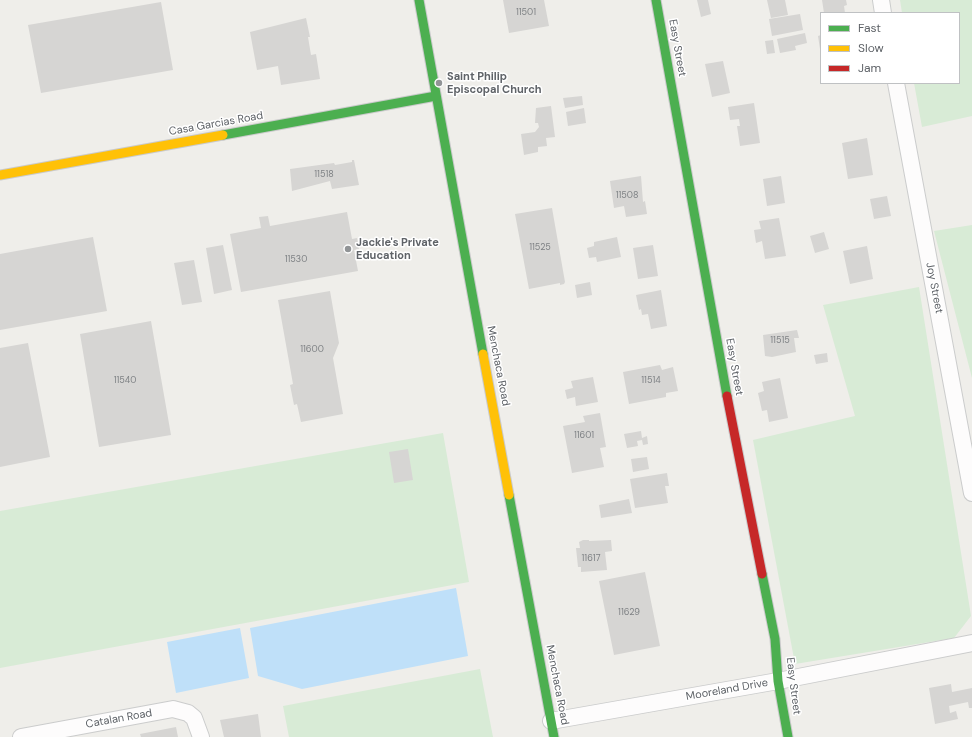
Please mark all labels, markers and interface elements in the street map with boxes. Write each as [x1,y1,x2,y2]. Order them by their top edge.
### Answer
house number: 11501 [516,8,536,18]
legend [820,12,960,84]
street label: Easy Street [665,18,689,78]
text: Fast [858,20,881,36]
text: Slow [858,40,884,56]
text: Jam [858,60,881,76]
place label: Saint Philip Episcopal Church [447,70,542,96]
marker: Saint Philip Episcopal Church [434,78,444,88]
street label: Casa Garcias Road [168,109,264,139]
house number: 11518 [314,170,334,180]
house number: 11508 [616,191,638,201]
place label: Jackie's Private Education [356,236,439,262]
house number: 11525 [529,243,551,253]
marker: Jackie's Private Education [343,244,353,254]
house number: 11530 [285,255,307,265]
street label: Joy Street [923,261,945,315]
street label: Menchaca Road [484,325,512,407]
house number: 11515 [770,336,790,346]
street label: Easy Street [722,337,746,397]
house number: 11600 [300,345,324,355]
house number: 11540 [114,376,136,386]
house number: 11514 [641,376,661,386]
house number: 11601 [574,431,594,441]
house number: 11617 [582,554,600,564]
house number: 11629 [618,608,640,618]
street label: Menchaca Road [543,644,571,726]
street label: Easy Street [783,657,803,715]
street label: Mooreland Drive [685,676,769,704]
street label: Catalan Road [85,707,153,731]

